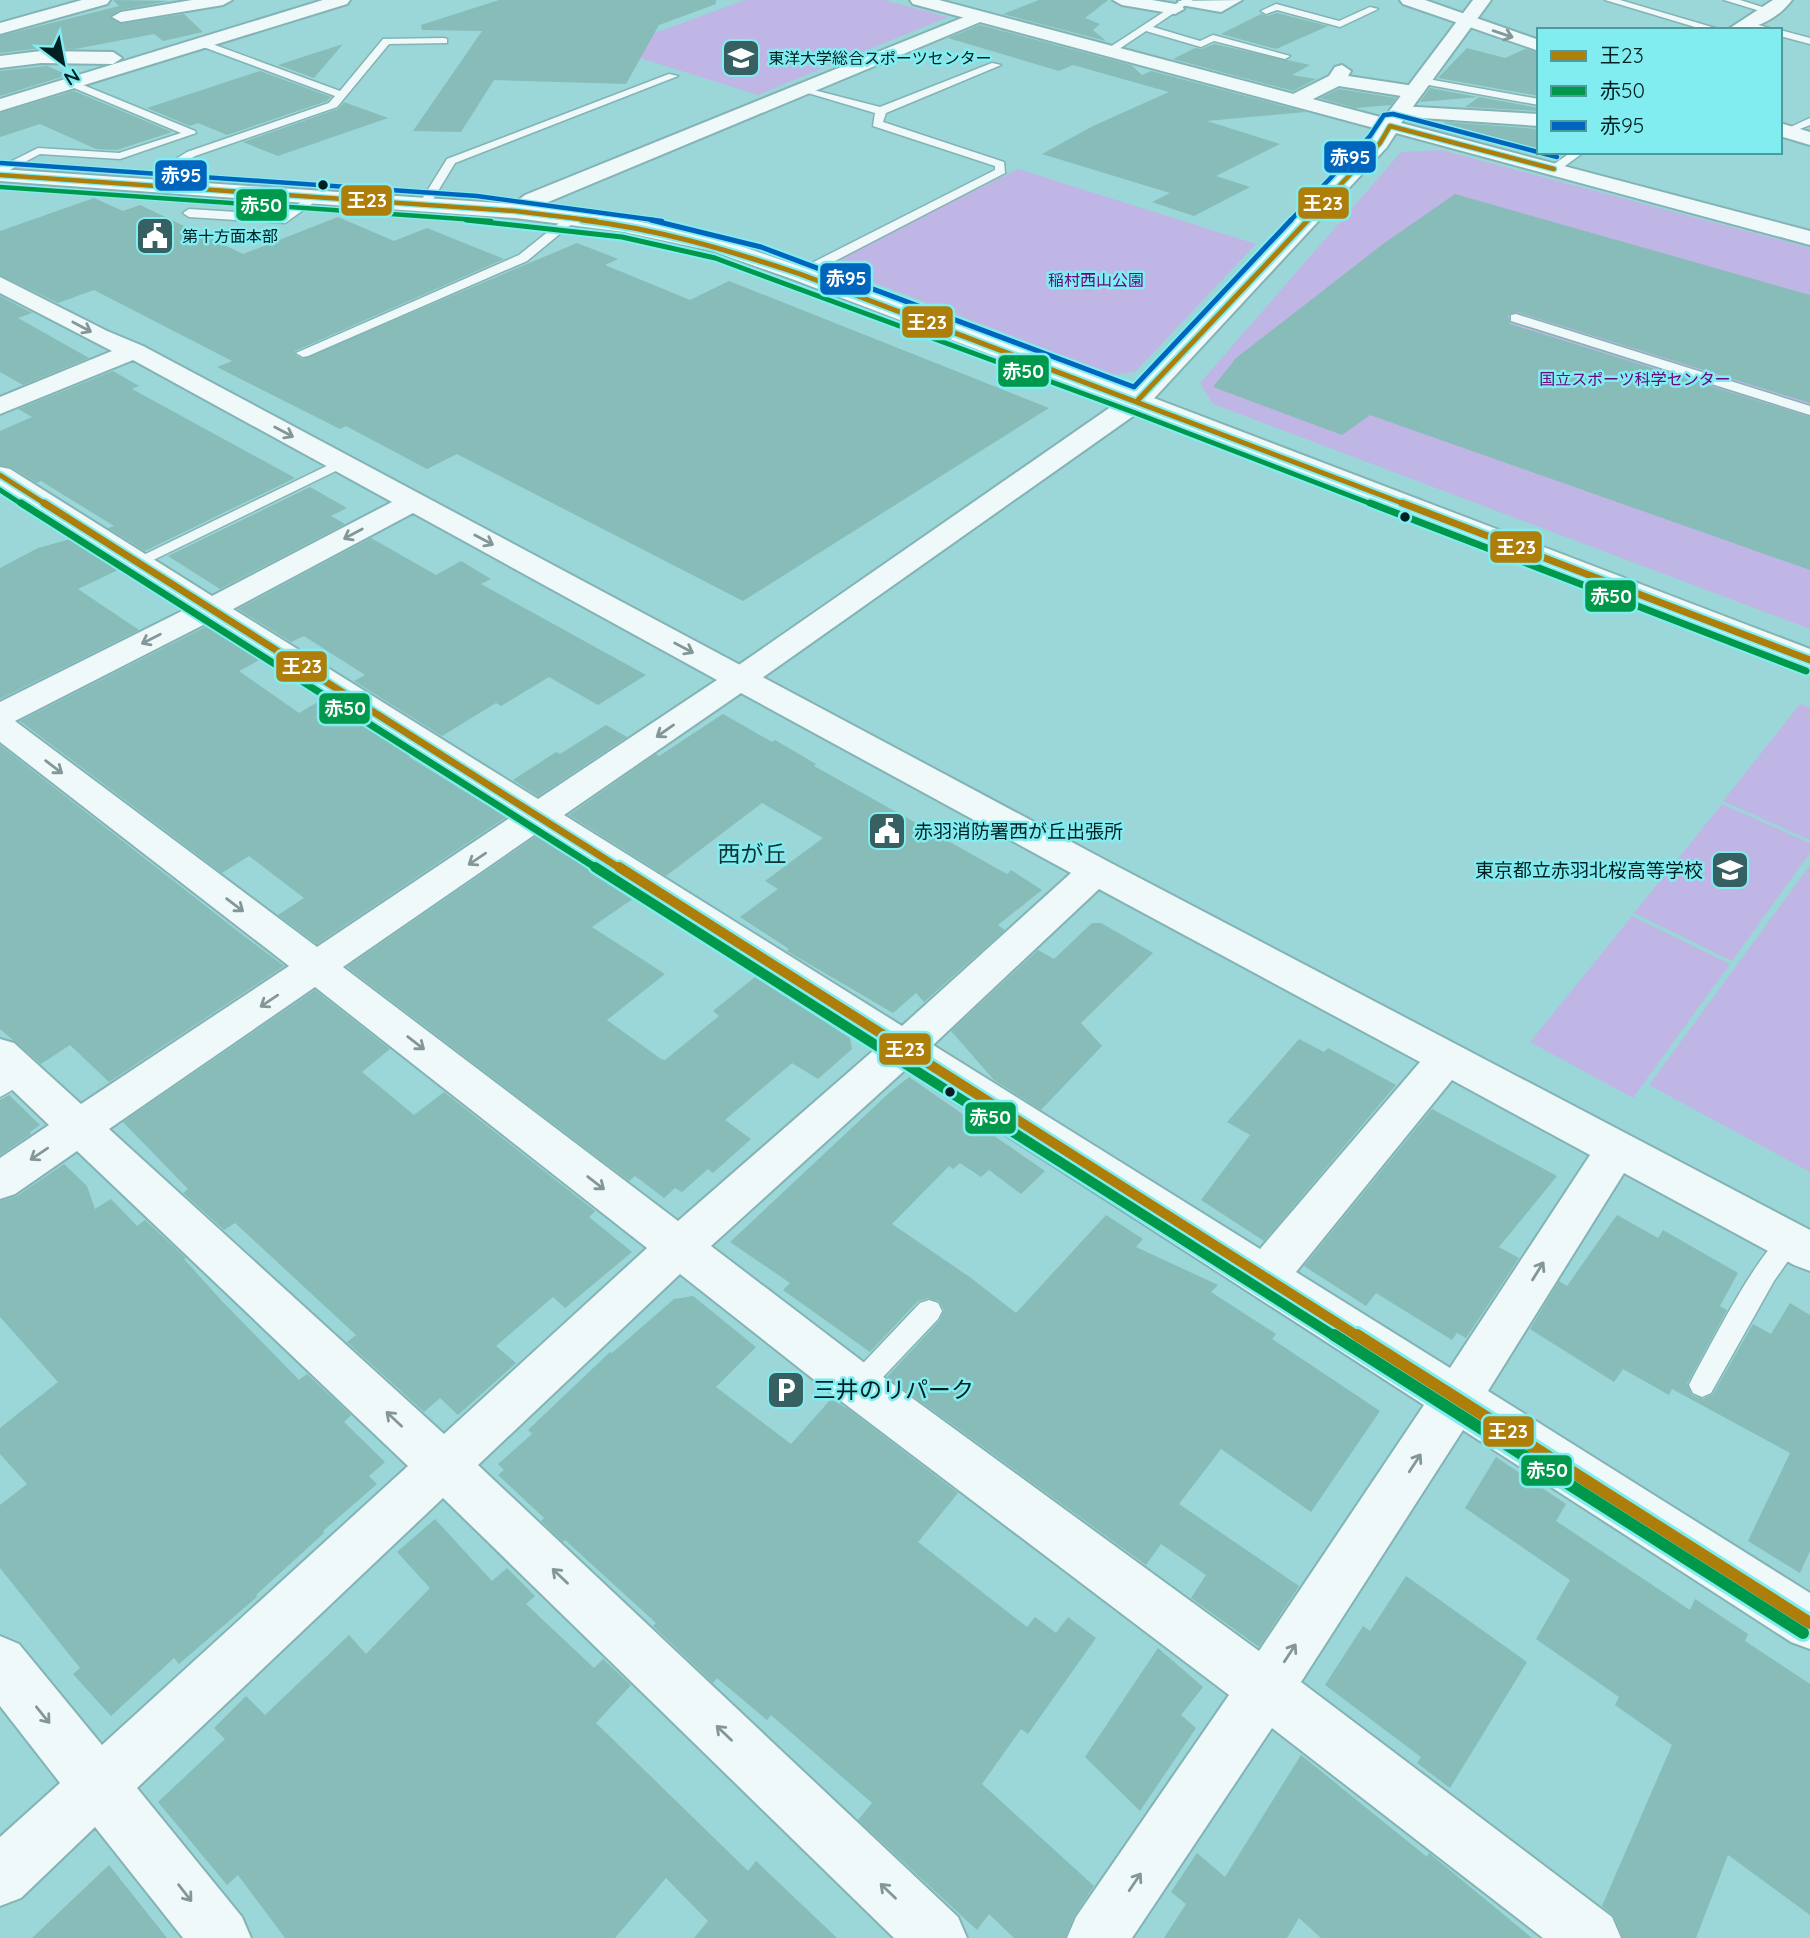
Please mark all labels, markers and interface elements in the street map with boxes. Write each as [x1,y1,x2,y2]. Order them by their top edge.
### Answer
north arrow [28,28,98,98]
legend [1537,28,1782,154]
one-way arrow [1491,29,1513,41]
school or university icon: 東洋大学総合スポーツセンター [720,37,762,79]
text: 王23 [1600,42,1644,68]
place label: 東洋大学総合スポーツセンター [768,48,992,68]
text: N [60,64,84,91]
text: 赤50 [1600,77,1645,103]
text: 赤95 [1600,112,1644,138]
line badge: 赤95 [1323,140,1377,174]
text: 赤95 [1330,145,1370,169]
line badge: 赤95 [154,159,208,192]
text: 赤95 [161,163,201,187]
unlabelled marker [316,178,330,192]
line badge: 王23 [340,184,393,217]
line badge: 王23 [1297,186,1350,220]
line badge: 赤50 [235,188,288,222]
text: 王23 [347,188,387,212]
text: 王23 [1303,191,1343,215]
text: 赤50 [240,193,282,217]
public building icon: 第十方面本部 [134,215,176,257]
place label: 第十方面本部 [182,226,278,246]
line badge: 赤95 [819,262,872,296]
text: 赤95 [826,266,866,290]
park label: 稲村西山公園 [1048,270,1144,290]
line badge: 王23 [901,305,954,339]
text: 王23 [907,310,947,334]
one-way arrow [71,321,92,335]
line badge: 赤50 [997,354,1050,388]
text: 赤50 [1002,359,1044,383]
park label: 国立スポーツ科学センター [1539,369,1731,389]
one-way arrow [273,425,293,439]
unlabelled marker [1398,510,1412,524]
one-way arrow [343,528,364,541]
line badge: 王23 [1489,530,1543,564]
one-way arrow [473,534,494,547]
text: 王23 [1496,535,1536,559]
line badge: 赤50 [1584,579,1637,613]
text: 赤50 [1590,584,1632,608]
one-way arrow [141,633,162,647]
one-way arrow [674,641,694,655]
line badge: 王23 [275,650,328,683]
text: 王23 [282,654,322,678]
line badge: 赤50 [318,692,371,725]
text: 赤50 [324,696,366,720]
one-way arrow [656,724,675,738]
one-way arrow [45,760,63,775]
public building icon: 赤羽消防署西が丘出張所 [866,810,908,852]
place label: 赤羽消防署西が丘出張所 [914,819,1123,843]
district label: 西が丘 [718,839,787,868]
school or university icon: 東京都立赤羽北桜高等学校 [1709,849,1751,891]
one-way arrow [468,852,487,866]
place label: 東京都立赤羽北桜高等学校 [1475,858,1703,882]
one-way arrow [225,898,244,912]
one-way arrow [259,994,279,1008]
line badge: 王23 [878,1032,932,1066]
one-way arrow [406,1036,425,1051]
text: 王23 [885,1037,925,1061]
unlabelled marker [943,1085,957,1099]
line badge: 赤50 [964,1101,1017,1135]
text: 赤50 [969,1105,1011,1129]
one-way arrow [30,1147,49,1162]
one-way arrow [586,1175,604,1190]
one-way arrow [1531,1262,1546,1281]
parking icon: 三井のリパーク [765,1369,807,1411]
place label: 三井のリパーク [813,1375,974,1404]
one-way arrow [385,1411,403,1427]
line badge: 王23 [1482,1415,1535,1448]
text: 王23 [1488,1419,1528,1443]
one-way arrow [1409,1453,1423,1473]
line badge: 赤50 [1520,1454,1573,1487]
text: 赤50 [1526,1458,1568,1482]
one-way arrow [551,1567,568,1584]
one-way arrow [1283,1644,1298,1663]
one-way arrow [35,1706,51,1724]
one-way arrow [716,1725,733,1742]
one-way arrow [1128,1872,1142,1892]
one-way arrow [880,1882,897,1899]
one-way arrow [177,1884,193,1902]

